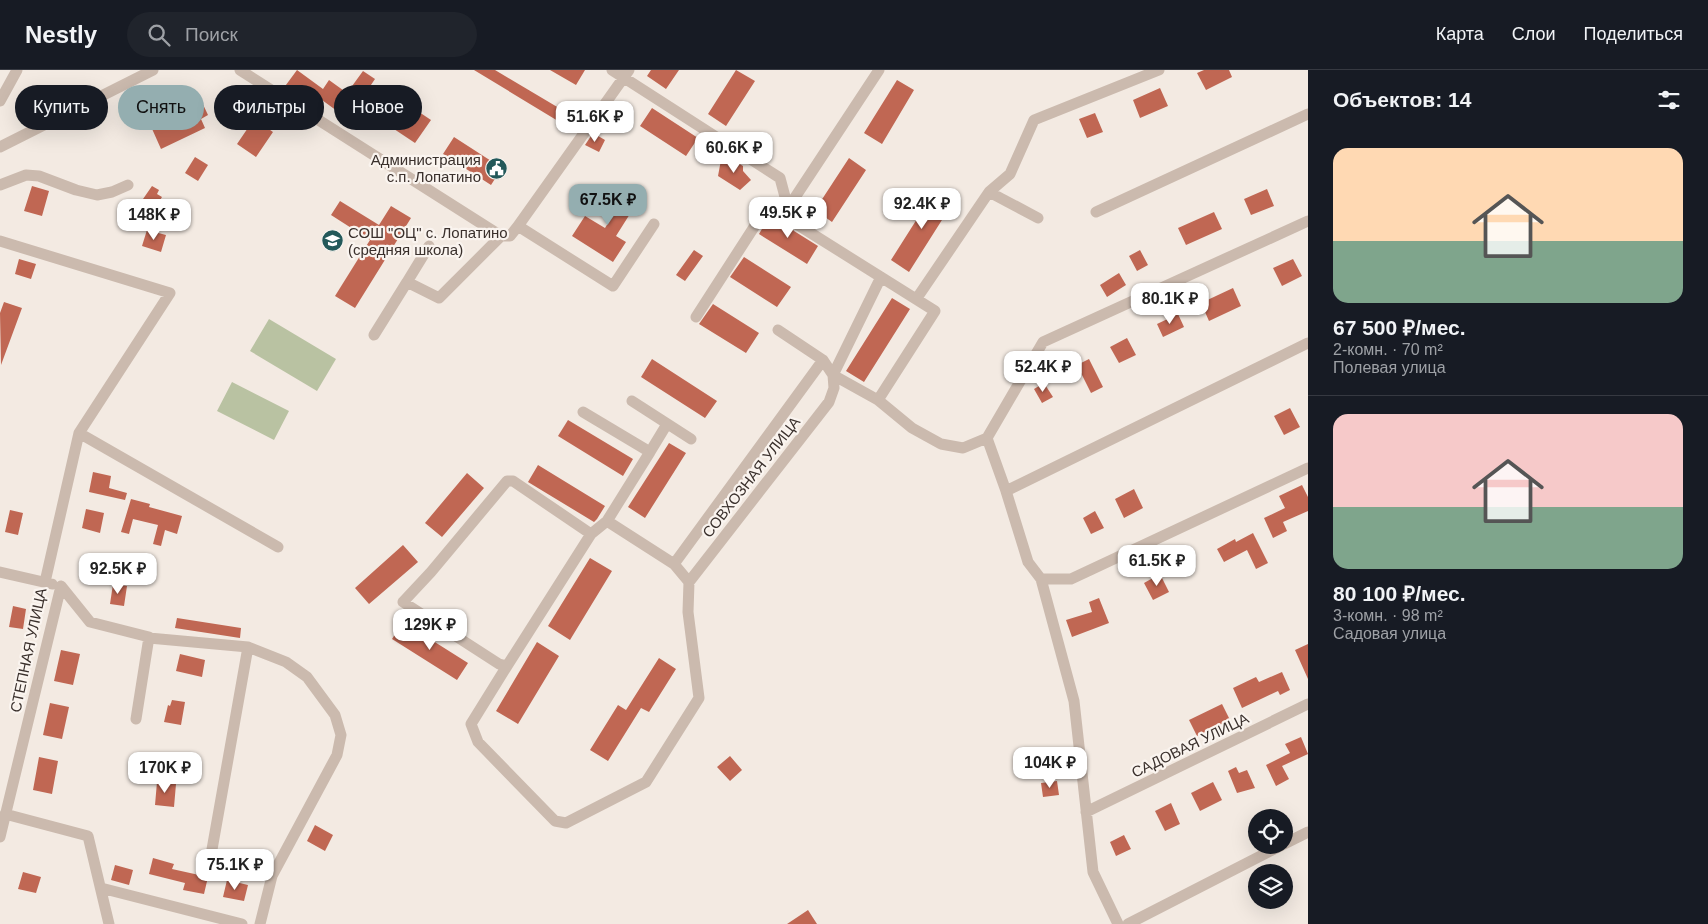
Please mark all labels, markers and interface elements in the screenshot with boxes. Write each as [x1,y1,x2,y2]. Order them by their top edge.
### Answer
search box [127,12,477,57]
text: Nestly [25,21,97,48]
icon: search [145,21,173,49]
text: Поиск [185,24,238,45]
text: Карта [1436,24,1484,44]
text: Слои [1512,24,1556,44]
text: Поделиться [1584,24,1683,44]
chip: Купить [15,85,108,130]
chip: Снять [118,85,204,130]
chip: Фильтры [214,85,324,130]
chip: Новое [334,85,422,130]
icon: filters [1655,86,1683,114]
text: Объектов: 14 [1333,88,1471,111]
pin: 51.6K ₽ [549,100,641,143]
text: 51.6K ₽ [567,108,623,125]
pin: 60.6K ₽ [688,132,780,174]
text: 60.6K ₽ [706,139,762,156]
place label: Администрация с.п. Лопатино [371,151,481,185]
public building icon: Администрация с.п. Лопатино [485,156,509,180]
icon: home [1463,181,1553,271]
pin: 67.5K ₽ [562,184,654,226]
pin: 92.4K ₽ [876,188,968,230]
text: 67.5K ₽ [580,191,636,208]
text: 92.4K ₽ [894,195,950,212]
pin: 49.5K ₽ [742,196,834,239]
pin: 148K ₽ [113,198,195,241]
text: 49.5K ₽ [760,204,816,221]
text: 148K ₽ [128,206,180,223]
place label: СОШ "ОЦ" с. Лопатино (средняя школа) [348,224,508,258]
school or university icon: СОШ "ОЦ" с. Лопатино (средняя школа) [320,229,344,253]
pin: 80.1K ₽ [1124,282,1216,325]
text: 80.1K ₽ [1142,290,1198,307]
text: 67 500 ₽/мес. [1333,316,1466,339]
text: 2-комн. · 70 m² [1333,341,1443,358]
pin: 52.4K ₽ [997,350,1089,393]
text: 52.4K ₽ [1015,358,1071,375]
text: Полевая улица [1333,359,1446,376]
street label: СОВХОЗНАЯ УЛИЦА [699,413,803,541]
icon: home [1463,446,1553,536]
pin: 61.5K ₽ [1111,544,1203,587]
pin: 92.5K ₽ [72,552,164,595]
text: 61.5K ₽ [1129,552,1185,569]
text: 92.5K ₽ [90,560,146,577]
text: 80 100 ₽/мес. [1333,582,1466,605]
street label: СТЕПНАЯ УЛИЦА [6,586,50,714]
text: 3-комн. · 98 m² [1333,607,1443,624]
pin: 129K ₽ [389,608,471,651]
text: 129K ₽ [404,616,456,633]
text: Садовая улица [1333,625,1446,642]
street label: САДОВАЯ УЛИЦА [1129,709,1251,781]
pin: 104K ₽ [1009,746,1091,789]
pin: 170K ₽ [124,752,206,794]
text: 104K ₽ [1024,754,1076,771]
text: 170K ₽ [139,759,191,776]
map controls [1248,809,1293,909]
button: locate [1248,809,1293,854]
pin: 75.1K ₽ [189,848,281,891]
text: 75.1K ₽ [207,856,263,873]
button: layers [1248,864,1293,909]

